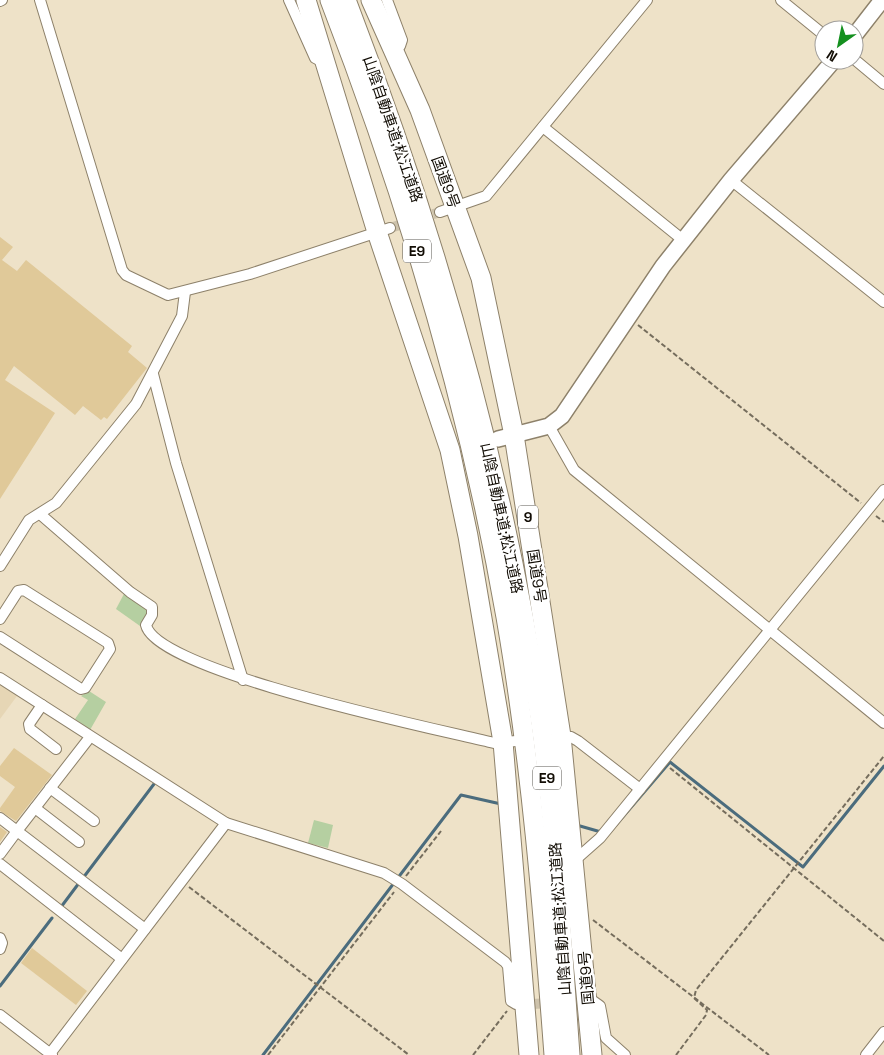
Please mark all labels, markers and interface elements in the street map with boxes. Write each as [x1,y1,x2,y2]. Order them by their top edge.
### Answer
north arrow [814,20,864,70]
text: N [823,46,841,66]
street label: 山陰自動車道;松江道路 [359,53,427,205]
street label: 国道9号 [428,153,464,211]
road number: E9 [403,240,431,262]
street label: 山陰自動車道;松江道路 [477,441,527,595]
road number: 9 [518,506,538,528]
street label: 国道9号 [523,548,551,604]
road number: E9 [533,766,561,790]
street label: 山陰自動車道;松江道路 [545,842,575,996]
street label: 国道9号 [574,950,598,1006]

